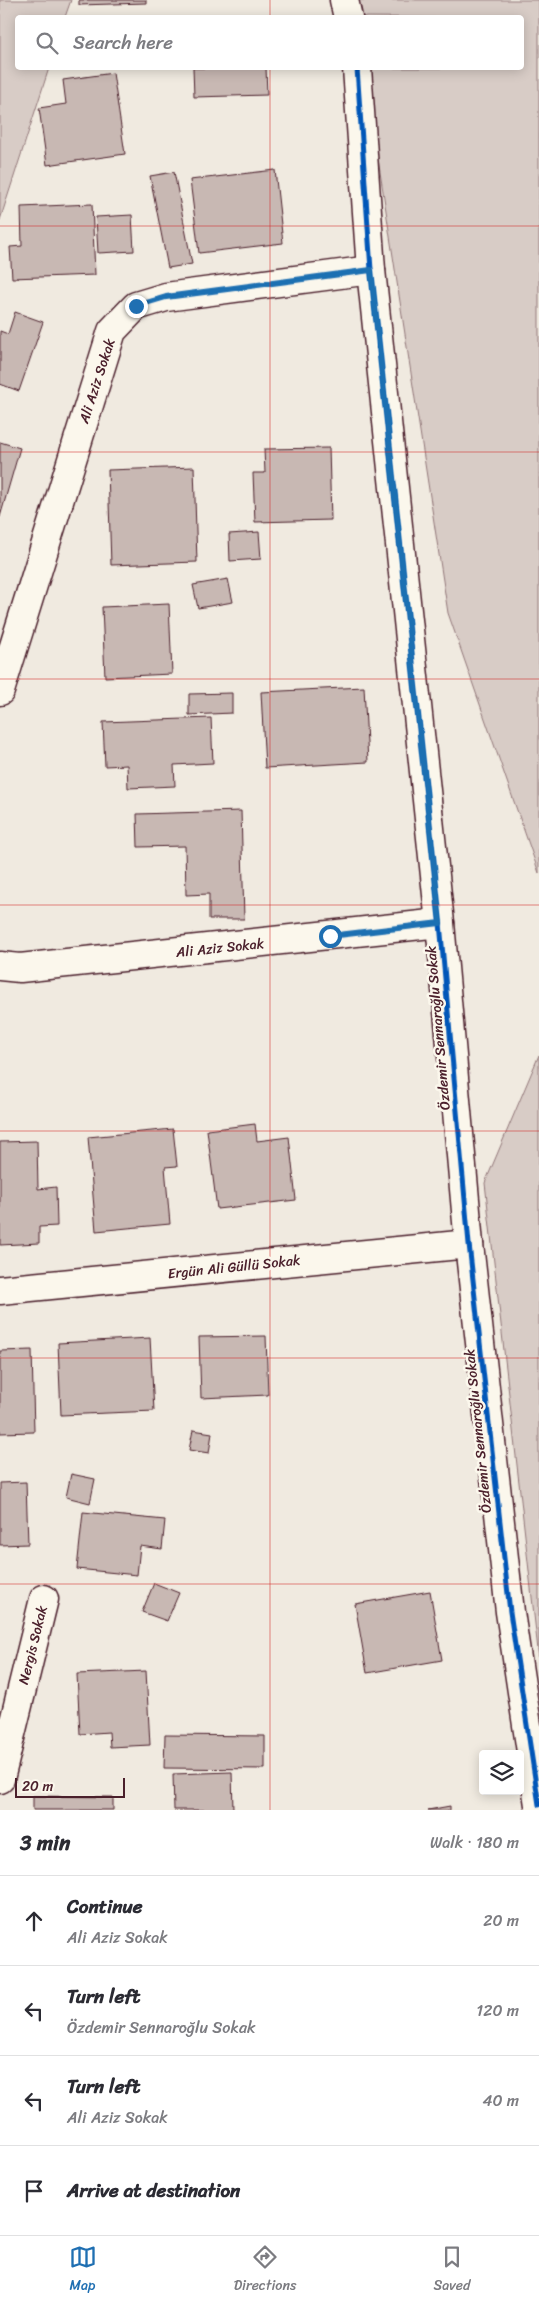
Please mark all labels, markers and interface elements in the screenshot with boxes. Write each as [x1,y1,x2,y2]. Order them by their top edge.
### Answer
search box [15,15,524,70]
text: Search here [73,26,173,59]
icon: search [33,29,61,57]
route end [125,295,148,318]
street label: Ali Aziz Sokak [71,335,123,428]
route start [319,925,342,948]
street label: Ali Aziz Sokak [174,931,266,965]
street label: Özdemir Sennaroğlu Sokak [418,944,458,1111]
street label: Ergün Ali Güllü Sokak [167,1248,302,1286]
street label: Özdemir Sennaroğlu Sokak [457,1347,499,1514]
street label: Nergis Sokak [11,1602,55,1687]
map controls [479,1750,524,1795]
button: layers [479,1750,524,1795]
text: 20 m [22,1774,53,1799]
scale bar [15,1775,125,1798]
text: 3 min [20,1824,70,1862]
text: Walk · 180 m [430,1828,519,1857]
text: Continue [67,1890,143,1923]
text: 20 m [483,1906,519,1935]
icon: ahead [20,1907,48,1935]
text: Ali Aziz Sokak [67,1923,168,1952]
text: Turn left [67,1980,140,2013]
text: 120 m [476,1996,519,2025]
icon: left [20,1997,48,2025]
text: Özdemir Sennaroğlu Sokak [67,2013,255,2042]
text: Turn left [67,2070,140,2103]
text: 40 m [482,2086,519,2115]
icon: left [20,2087,48,2115]
text: Ali Aziz Sokak [67,2103,168,2132]
text: Arrive at destination [67,2174,240,2207]
icon: arrive [20,2177,48,2205]
tab: Map [69,2243,97,2298]
tab: Directions [234,2243,296,2298]
tab: Saved [434,2243,470,2298]

